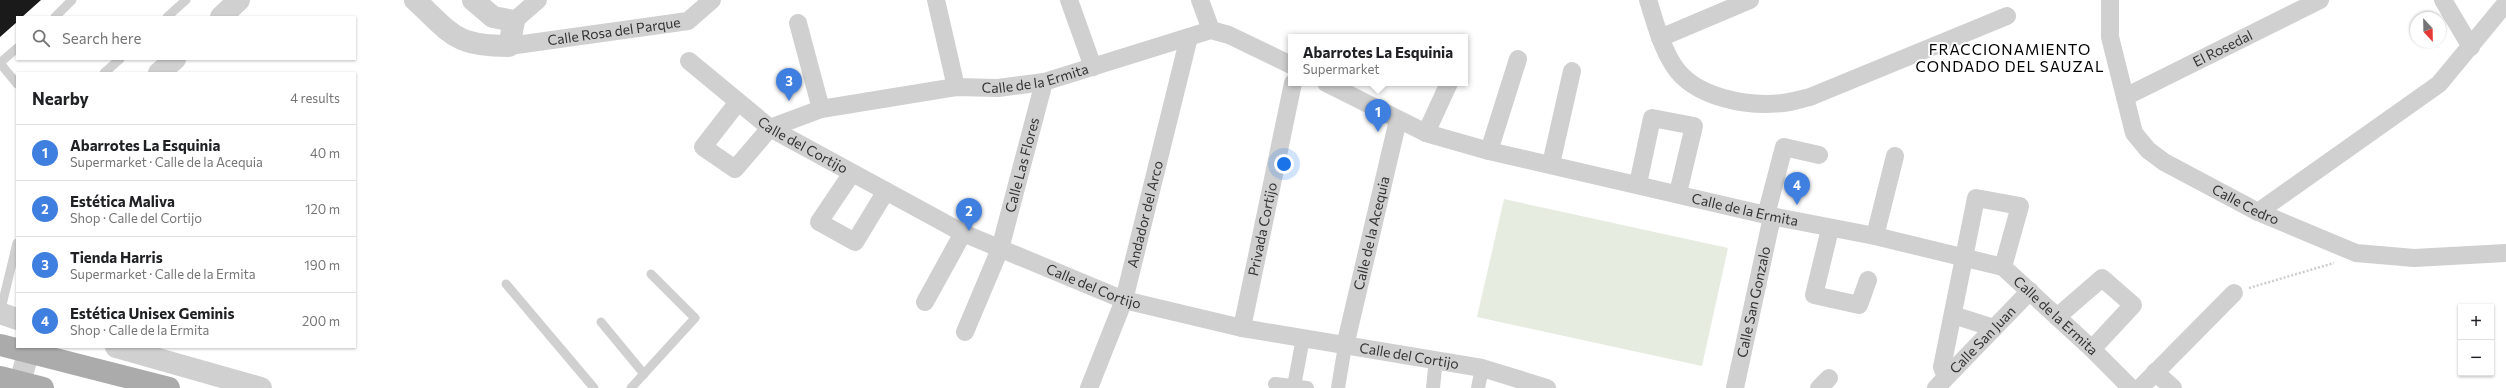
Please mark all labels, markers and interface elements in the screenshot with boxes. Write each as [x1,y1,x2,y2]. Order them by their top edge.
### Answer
north arrow [2410,12,2446,48]
street label: Calle Rosa del Parque [546,13,682,49]
search box [16,16,356,60]
street label: El Rosedal [2190,26,2255,70]
icon: search [30,27,52,49]
text: Search here [62,29,141,47]
popup [1288,34,1468,86]
district label: FRACCIONAMIENTO CONDADO DEL SAUZAL [1915,40,2105,75]
text: Abarrotes La Esquinia [1303,43,1453,61]
street label: Calle de la Ermita [982,60,1090,96]
text: Supermarket [1303,61,1380,77]
pin: 3 [776,68,802,101]
text: Nearby [32,88,89,109]
text: 4 results [290,90,340,106]
pin: 1 [1365,99,1391,132]
street label: Calle del Cortijo [755,112,851,177]
street label: Calle Las Flores [1001,115,1042,214]
text: Abarrotes La Esquinia [70,136,220,154]
text: 1 [42,145,48,161]
text: 40 m [310,145,340,161]
text: Supermarket · Calle de la Acequia [70,154,263,170]
your location [1274,154,1294,174]
street label: Andador del Arco [1123,159,1166,270]
pin: 4 [1784,172,1810,205]
street label: Calle de la Acequia [1349,174,1393,292]
street label: Calle Cedro [2209,180,2282,228]
street label: Privada Cortijo [1244,181,1280,277]
street label: Calle de la Ermita [1690,189,1800,229]
text: Estética Maliva [70,192,175,210]
pin: 2 [956,198,982,231]
text: 2 [41,201,49,217]
text: 120 m [305,201,340,217]
text: Shop · Calle del Cortijo [70,210,202,226]
street label: Calle San Gonzalo [1733,245,1773,359]
text: Tienda Harris [70,248,163,266]
text: 3 [41,257,49,273]
text: 190 m [304,257,340,273]
street label: Calle del Cortijo [1044,260,1143,312]
text: Supermarket · Calle de la Ermita [70,266,256,282]
street label: Calle de la Ermita [2010,272,2102,358]
street label: Calle San Juan [1946,302,2019,377]
text: Estética Unisex Geminis [70,304,234,322]
map controls [2458,304,2494,376]
button: + [2458,304,2494,340]
text: 4 [41,313,49,329]
text: 200 m [302,313,340,329]
text: Shop · Calle de la Ermita [70,322,209,338]
street label: Calle del Cortijo [1358,339,1460,372]
button: − [2458,340,2494,376]

